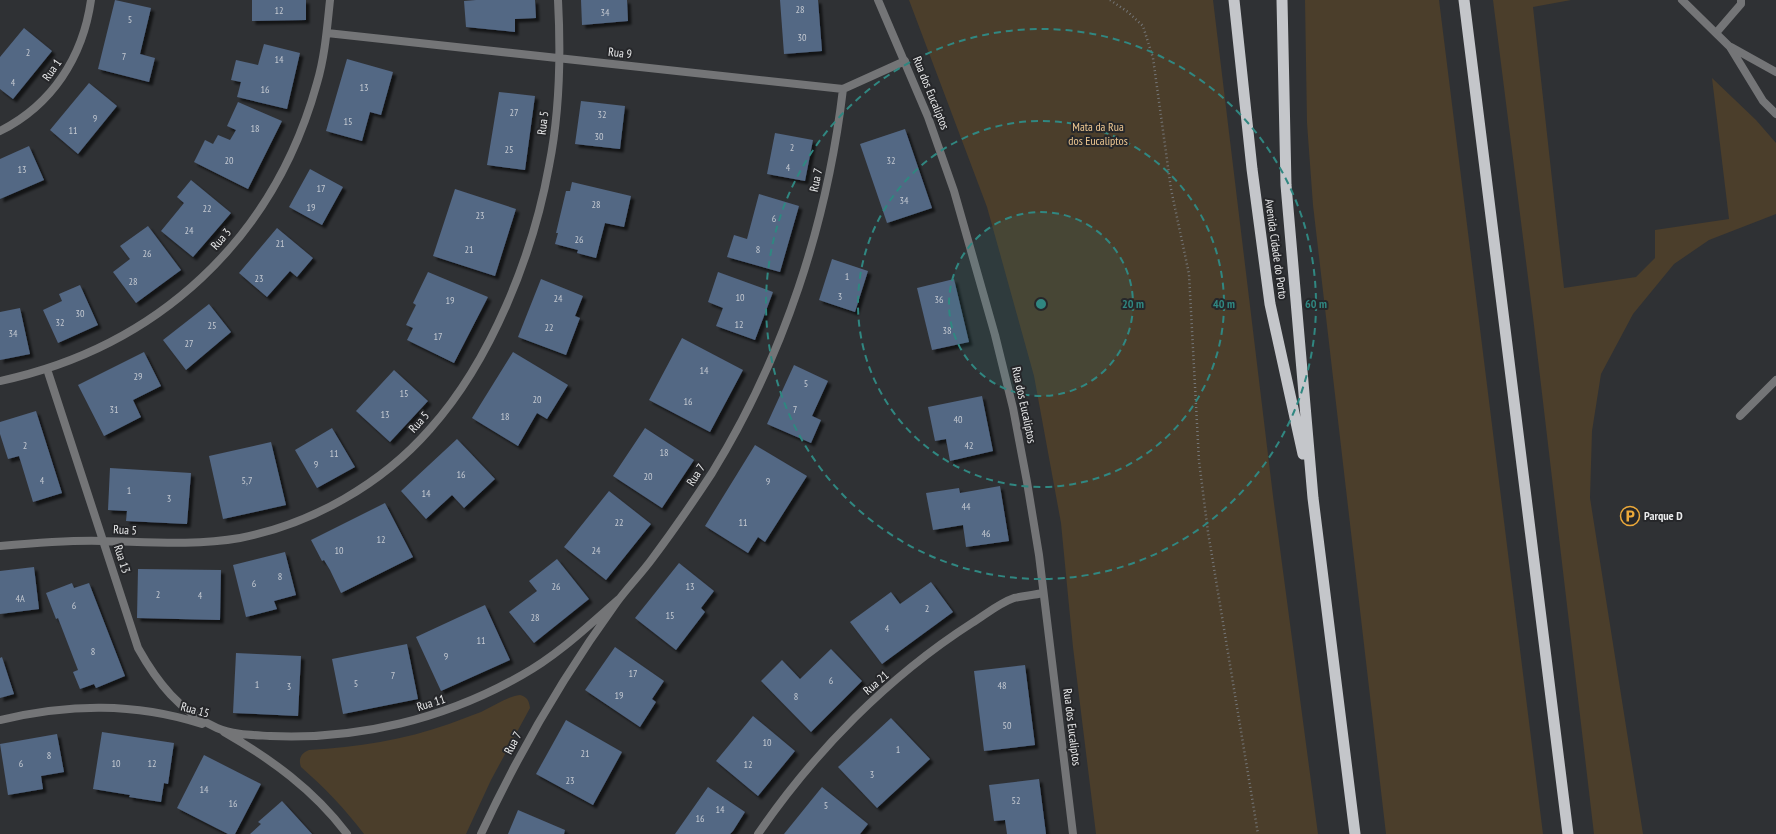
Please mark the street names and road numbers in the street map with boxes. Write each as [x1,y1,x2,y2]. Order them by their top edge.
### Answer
street label: Rua 9 [607,44,633,61]
street label: Rua dos Eucaliptos [910,54,953,132]
street label: Rua 1 [39,56,65,84]
street label: Rua 5 [534,110,551,136]
street label: Rua 7 [806,167,825,193]
street label: Avenida Cidade do Porto [1262,198,1291,300]
street label: Rua 3 [207,225,234,253]
street label: Rua dos Eucaliptos [1009,365,1040,445]
street label: Rua 5 [405,408,432,435]
street label: Rua 7 [683,461,708,489]
street label: Rua 5 [113,521,137,538]
street label: Rua 13 [111,543,134,575]
street label: Rua 21 [860,667,892,698]
street label: Rua dos Eucaliptos [1060,687,1085,766]
street label: Rua 11 [415,691,447,714]
street label: Rua 15 [179,699,211,721]
street label: Rua 7 [500,729,525,757]

